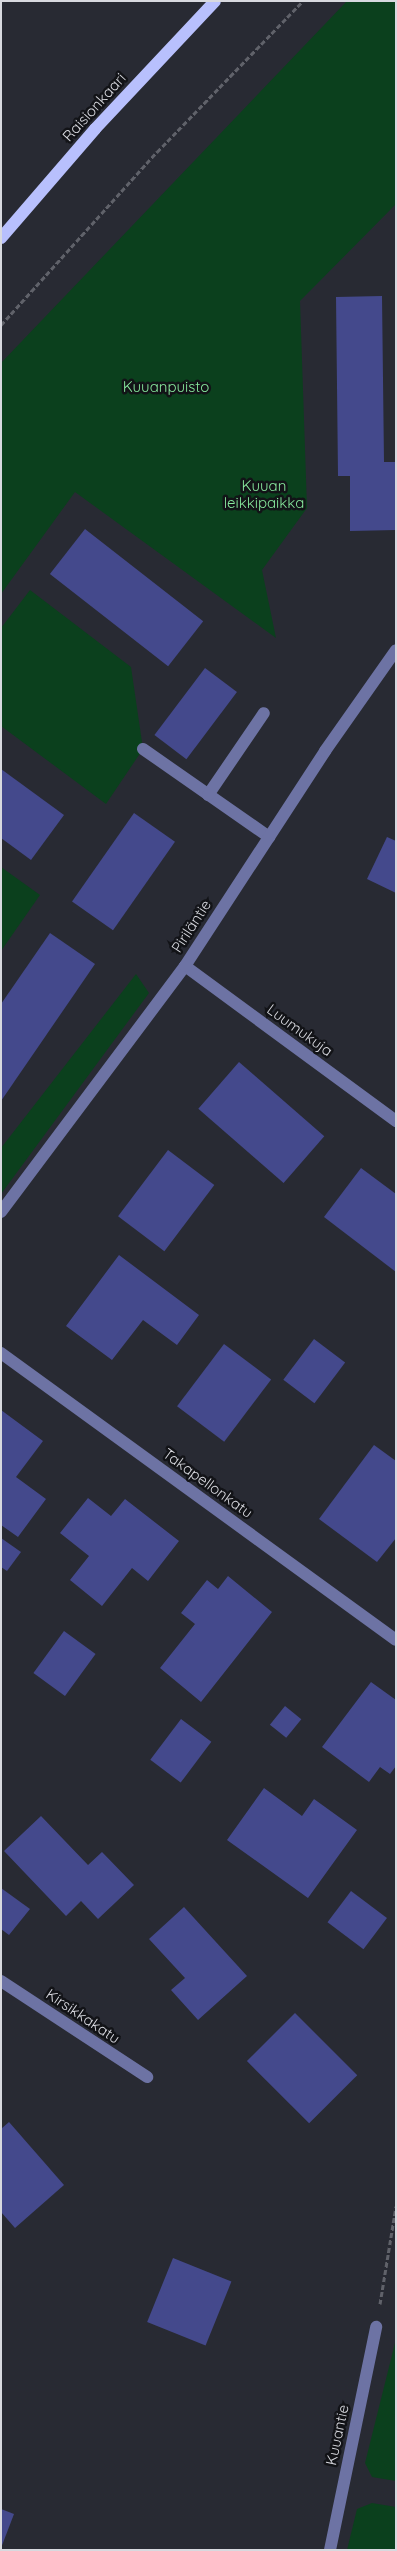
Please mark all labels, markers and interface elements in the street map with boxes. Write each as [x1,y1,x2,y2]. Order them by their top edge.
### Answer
street label: Raisionkaari [59,69,129,145]
park label: Kuuanpuisto [123,378,209,396]
park label: Kuuan leikkipaikka [224,476,304,511]
street label: Piriläntie [167,896,215,956]
street label: Luumukuja [264,1000,336,1060]
street label: Takapellonkatu [160,1444,256,1522]
street label: Kirsikkakatu [43,1985,123,2047]
street label: Kuuantie [322,2403,352,2467]

